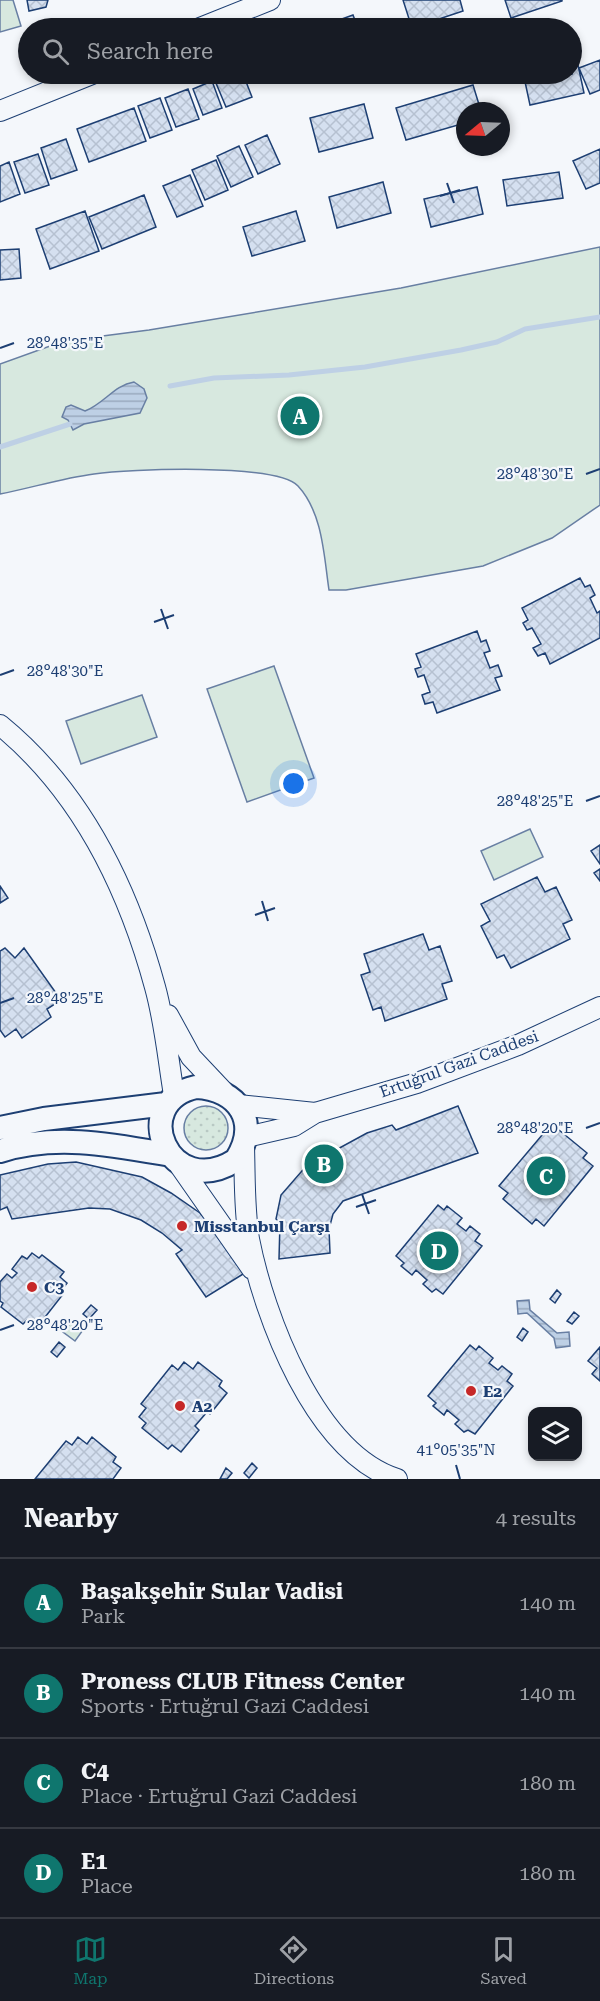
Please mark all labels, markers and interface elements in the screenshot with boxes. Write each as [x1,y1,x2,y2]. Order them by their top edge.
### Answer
search box [18,18,582,84]
icon: search [39,35,72,68]
text: Search here [87,39,213,64]
north arrow [456,102,510,156]
text: 28°48'35"E [27,334,103,352]
pin: A [280,394,320,438]
text: 28°48'30"E [497,465,573,483]
text: 28°48'30"E [27,662,103,680]
your location [279,769,308,798]
text: 28°48'25"E [497,792,573,810]
text: 28°48'25"E [27,989,103,1007]
street label: Ertuğrul Gazi Caddesi [377,1026,541,1102]
text: 28°48'20"E [497,1119,573,1137]
pin: B [304,1142,344,1186]
pin: C [526,1154,566,1198]
place label: Misstanbul Çarşı [194,1217,330,1236]
marker: Misstanbul Çarşı [175,1219,189,1233]
pin: D [420,1228,458,1274]
place label: C3 [44,1278,64,1297]
marker: C3 [25,1280,39,1294]
text: 28°48'20"E [27,1316,103,1334]
place label: E2 [483,1382,502,1401]
marker: E2 [464,1384,478,1398]
place label: A2 [192,1397,213,1416]
marker: A2 [173,1399,187,1413]
map controls [528,1407,582,1461]
button: layers [528,1407,582,1461]
text: 41°05'35"N [416,1441,496,1459]
text: Nearby [24,1503,118,1533]
text: 4 results [496,1506,576,1530]
text: Başakşehir Sular Vadisi [81,1579,343,1604]
text: A [36,1591,51,1615]
text: 140 m [519,1591,576,1615]
text: Park [81,1604,125,1628]
text: Proness CLUB Fitness Center [81,1669,405,1694]
text: B [36,1681,51,1705]
text: 140 m [519,1681,576,1705]
text: Sports · Ertuğrul Gazi Caddesi [81,1694,369,1718]
text: C4 [81,1759,109,1784]
text: C [37,1771,51,1795]
text: 180 m [519,1771,576,1795]
text: Place · Ertuğrul Gazi Caddesi [81,1784,357,1808]
text: E1 [81,1849,108,1874]
text: D [35,1861,52,1885]
text: 180 m [519,1861,576,1885]
text: Place [81,1874,133,1898]
tab: Map [73,1933,107,1988]
tab: Directions [254,1933,334,1988]
tab: Saved [480,1933,527,1988]

